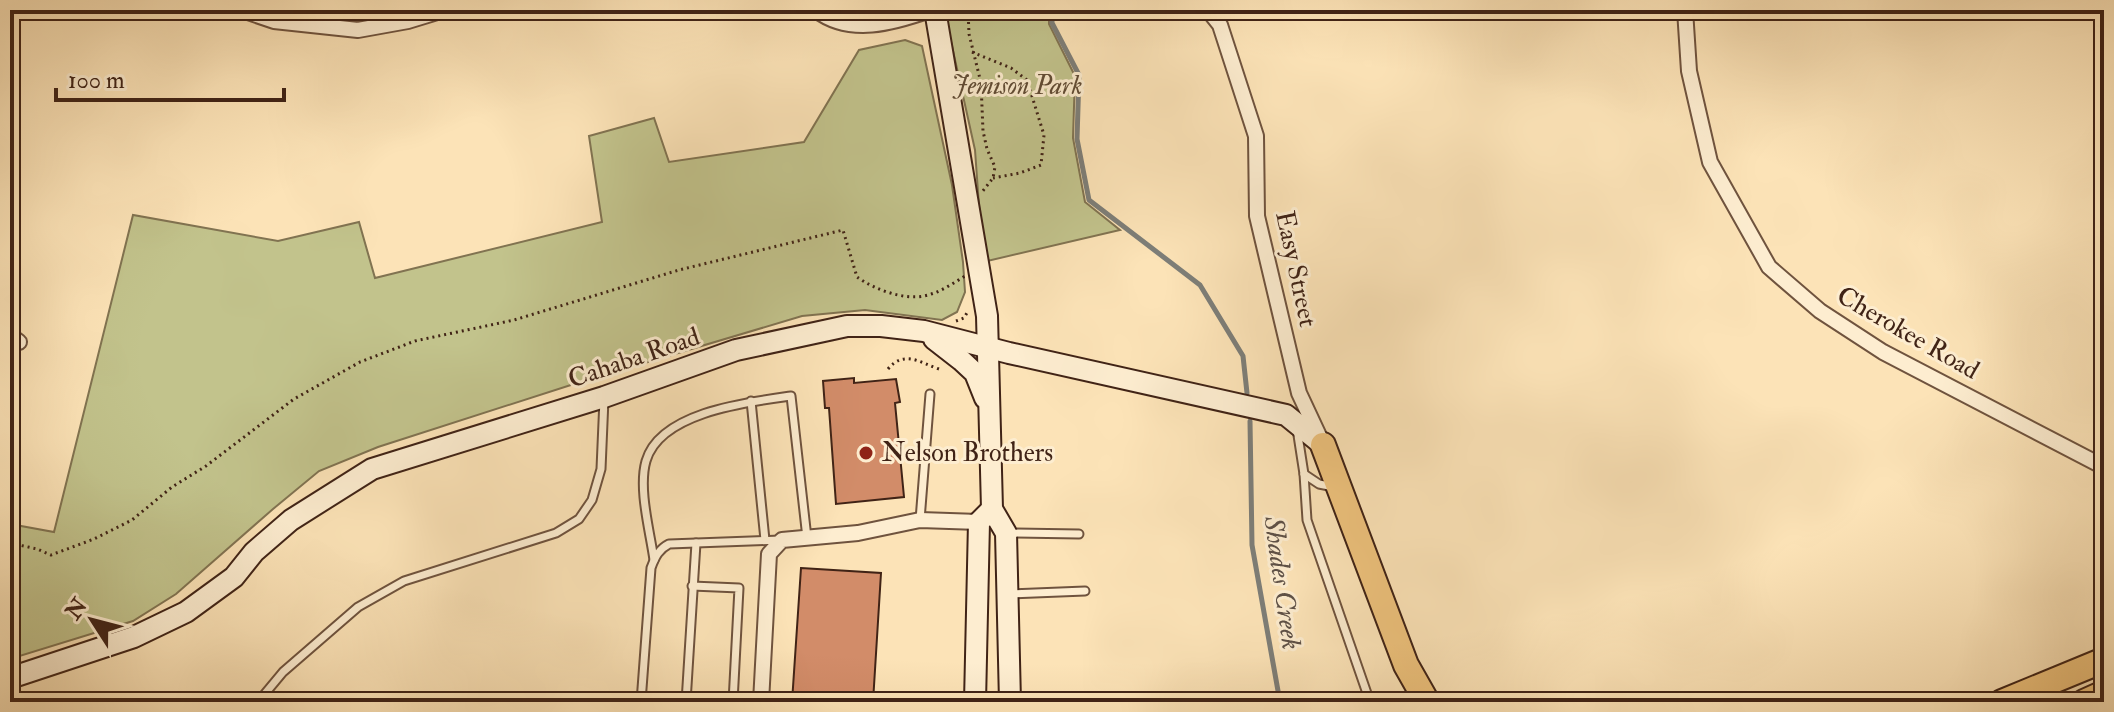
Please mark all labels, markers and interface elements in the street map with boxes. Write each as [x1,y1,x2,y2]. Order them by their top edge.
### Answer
scale bar [56,52,284,102]
text: 100 m [68,65,125,96]
park label: Jemison Park [951,70,1083,102]
street label: Easy Street [1268,208,1324,330]
street label: Cherokee Road [1831,279,1985,387]
street label: Cahaba Road [564,320,704,395]
place label: Nelson Brothers [882,437,1053,469]
marker: Nelson Brothers [857,444,875,462]
water label: Shades Creek [1255,513,1309,652]
north arrow [52,580,132,660]
text: N [59,592,94,626]

